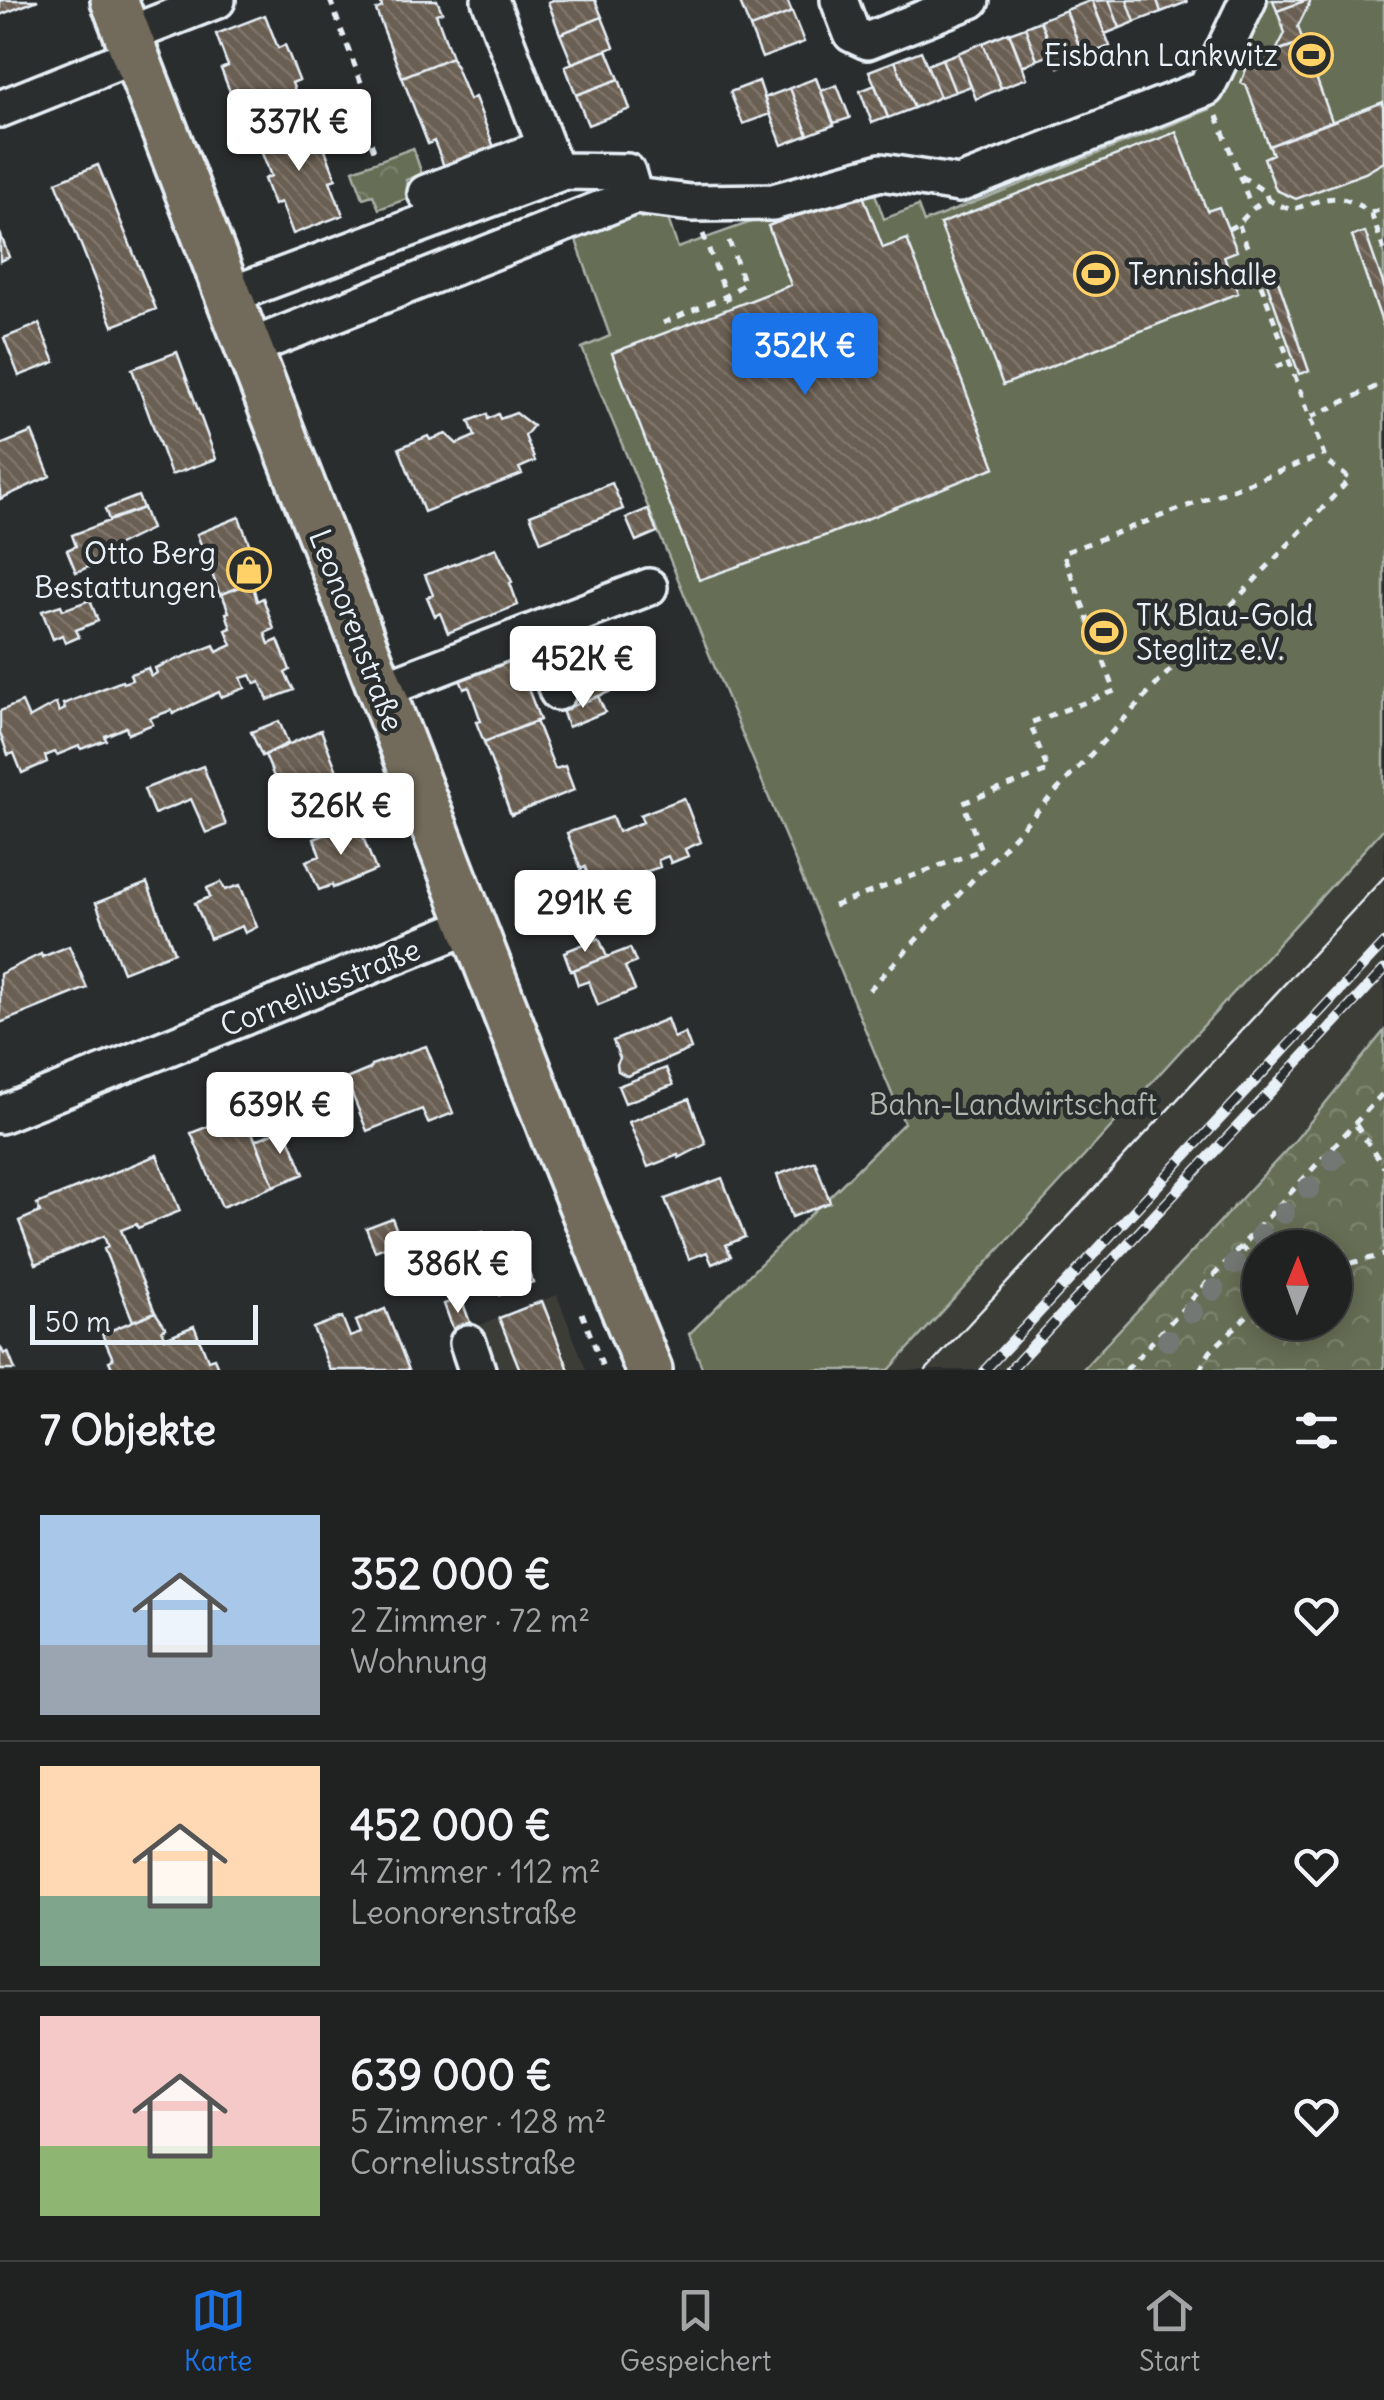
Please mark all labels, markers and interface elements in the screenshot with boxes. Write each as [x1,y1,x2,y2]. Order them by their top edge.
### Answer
sports icon: Eisbahn Lankwitz [1288,32,1334,78]
place label: Eisbahn Lankwitz [1044,36,1278,74]
pin: 337K € [218,89,380,174]
text: 337K € [249,101,349,142]
sports icon: Tennishalle [1073,251,1119,297]
place label: Tennishalle [1128,255,1277,293]
pin: 352K € [724,313,886,398]
text: 352K € [754,325,856,366]
street label: Leonorenstraße [301,524,413,736]
place label: Otto Berg Bestattungen [34,534,216,606]
shop icon: Otto Berg Bestattungen [226,547,272,593]
place label: TK Blau-Gold Steglitz e.V. [1136,596,1314,668]
sports icon: TK Blau-Gold Steglitz e.V. [1081,609,1127,655]
pin: 452K € [502,626,664,711]
text: 452K € [532,638,634,679]
pin: 326K € [260,773,422,858]
text: 326K € [290,785,392,826]
pin: 291K € [504,870,666,955]
text: 291K € [537,882,633,923]
street label: Corneliusstraße [215,930,425,1044]
pin: 639K € [199,1072,361,1157]
text: 639K € [228,1084,332,1125]
park label: Bahn-Landwirtschaft [869,1085,1157,1123]
north arrow [1242,1230,1352,1340]
map controls [1242,1230,1352,1340]
pin: 386K € [377,1231,539,1316]
text: 386K € [406,1243,510,1284]
scale bar [30,1300,258,1344]
text: 50 m [45,1304,111,1340]
icon: filters [1289,1403,1344,1458]
text: 7 Objekte [40,1404,216,1456]
text: 352 000 € [350,1548,551,1600]
icon: home [120,1555,240,1675]
icon: heart [1289,1588,1344,1643]
text: 2 Zimmer · 72 m² [350,1600,590,1641]
text: Wohnung [350,1641,488,1682]
text: 452 000 € [350,1799,551,1851]
icon: home [120,1806,240,1926]
icon: heart [1289,1839,1344,1894]
text: 4 Zimmer · 112 m² [350,1851,601,1892]
text: Leonorenstraße [350,1892,577,1933]
text: 639 000 € [350,2049,552,2101]
icon: home [120,2056,240,2176]
icon: heart [1289,2089,1344,2144]
text: 5 Zimmer · 128 m² [350,2101,606,2142]
text: Corneliusstraße [350,2142,576,2183]
tab: Karte [184,2283,252,2379]
tab: Gespeichert [620,2283,772,2379]
tab: Start [1139,2283,1200,2379]

